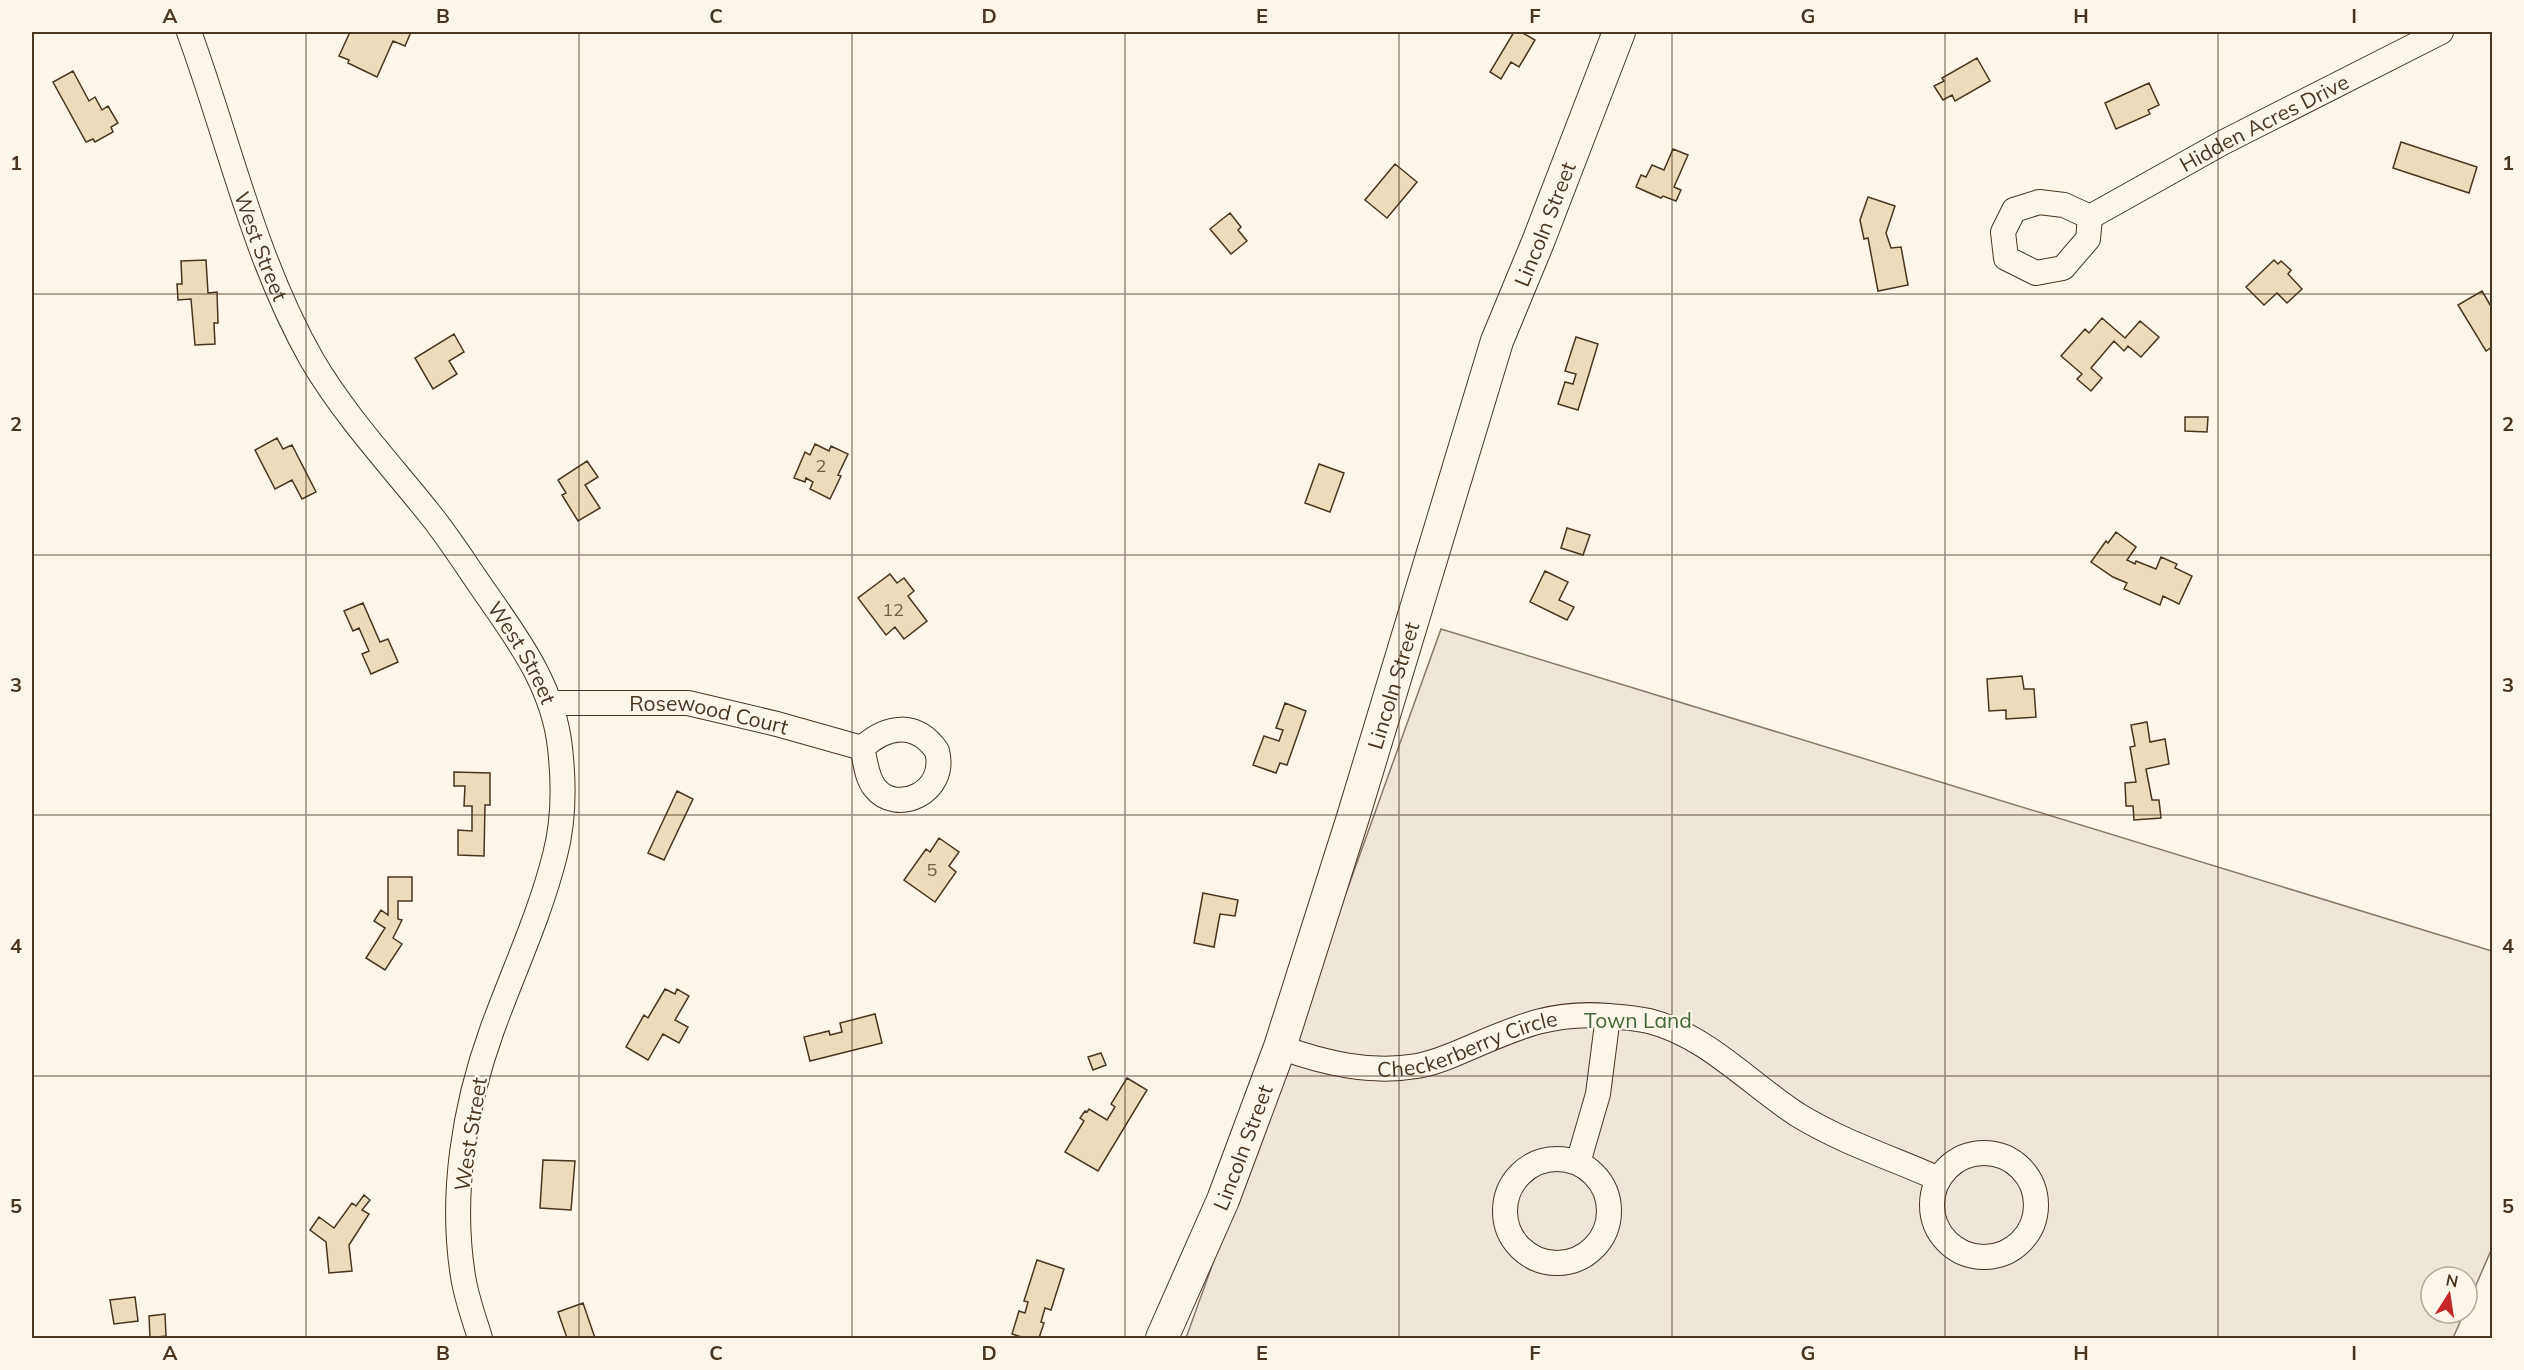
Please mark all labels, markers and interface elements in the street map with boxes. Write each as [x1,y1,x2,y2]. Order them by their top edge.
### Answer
text: A [163,3,178,28]
text: B [436,3,450,28]
text: C [709,3,723,28]
text: D [981,3,997,28]
text: E [1256,3,1268,28]
text: F [1529,3,1541,28]
text: G [1801,3,1815,28]
text: H [2073,3,2089,28]
text: I [2351,3,2357,28]
street label: Hidden Acres Drive [2175,68,2353,177]
text: 1 [10,150,22,175]
text: 1 [2502,150,2514,175]
street label: Lincoln Street [1508,158,1581,290]
street label: West Street [229,188,294,305]
text: 2 [10,411,22,436]
text: 2 [2502,411,2514,436]
house number: 2 [816,454,826,477]
street label: West Street [482,596,562,707]
house number: 12 [882,598,904,621]
street label: Lincoln Street [1361,618,1424,752]
text: 3 [10,672,22,697]
text: 3 [2502,672,2514,697]
street label: Rosewood Court [629,690,791,740]
house number: 5 [927,858,938,881]
text: 4 [10,933,22,958]
text: 4 [2502,933,2514,958]
street label: Checkerberry Circle [1377,1005,1559,1082]
park label: Town Land [1584,1007,1692,1033]
street label: West Street [448,1075,492,1193]
street label: Lincoln Street [1207,1081,1278,1214]
text: 5 [10,1193,22,1218]
text: 5 [2502,1193,2514,1218]
north arrow [2419,1265,2479,1325]
text: N [2444,1269,2460,1291]
text: A [163,1340,178,1365]
text: B [436,1340,450,1365]
text: C [709,1340,723,1365]
text: D [981,1340,997,1365]
text: E [1256,1340,1268,1365]
text: F [1529,1340,1541,1365]
text: G [1801,1340,1815,1365]
text: H [2073,1340,2089,1365]
text: I [2351,1340,2357,1365]

